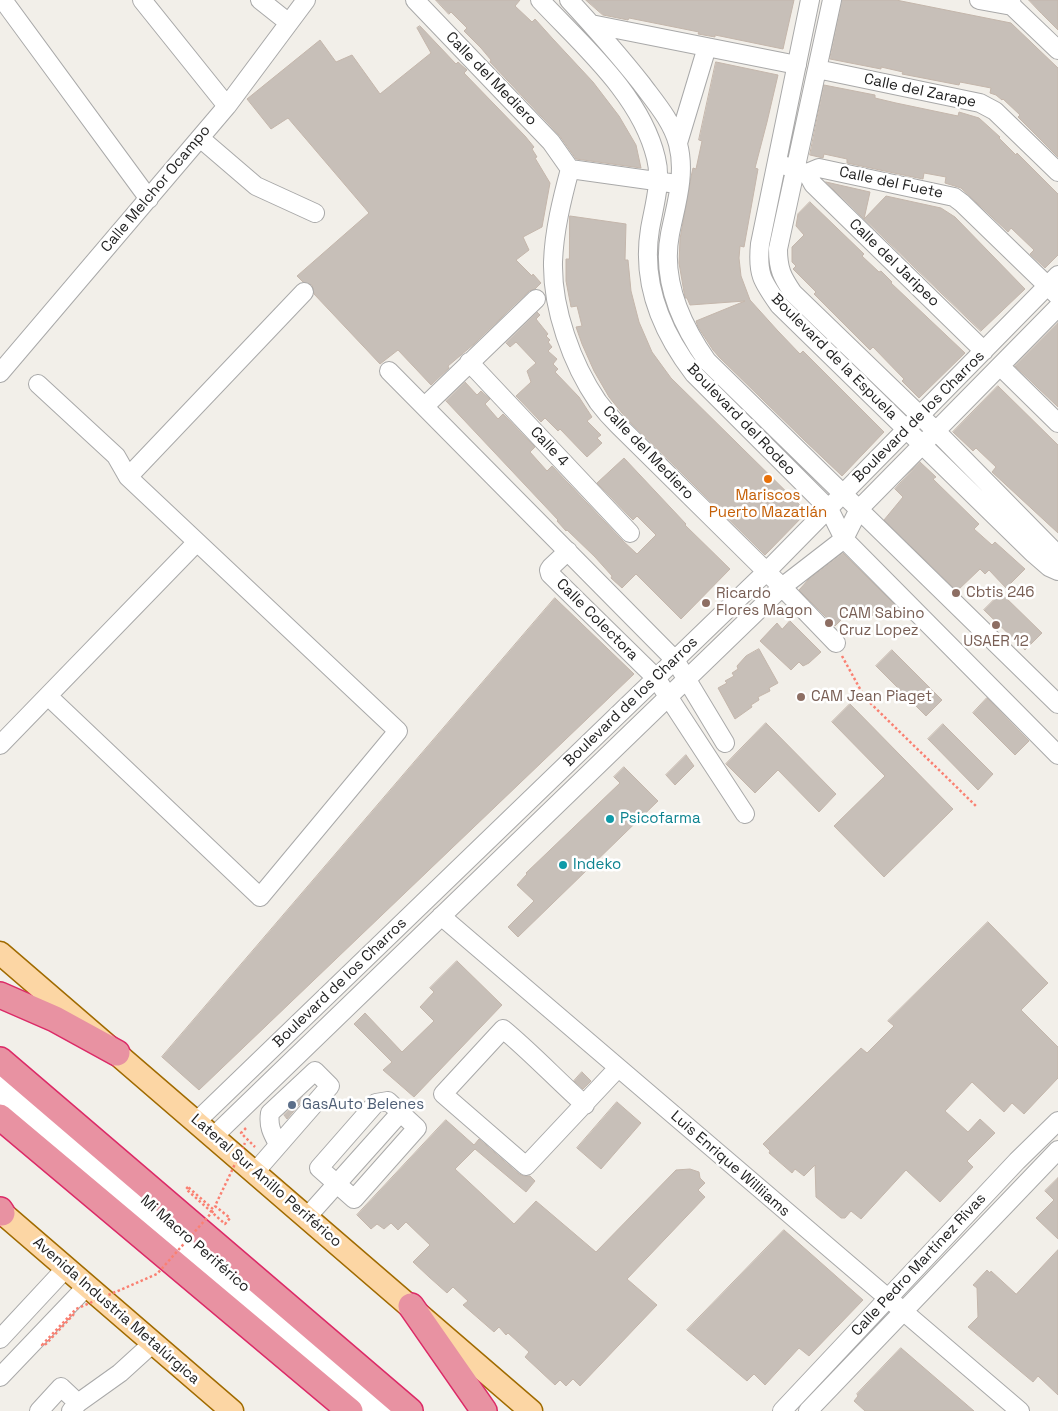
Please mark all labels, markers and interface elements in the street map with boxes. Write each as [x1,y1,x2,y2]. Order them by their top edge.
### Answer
street label: Calle del Mediero [442,28,540,130]
street label: Calle del Zarape [862,70,978,112]
street label: Calle Melchor Ocampo [98,122,214,256]
street label: Calle del Fuete [837,163,945,203]
street label: Calle del Jaripeo [845,215,943,311]
street label: Boulevard de la Espuela [767,290,901,424]
street label: Boulevard de los Charros [849,347,989,487]
street label: Boulevard del Rodeo [683,360,799,480]
street label: Calle del Mediero [599,402,697,504]
street label: Calle 4 [526,423,572,471]
marker: Mariscos Puerto Mazatlán [762,473,774,485]
place label: Mariscos Puerto Mazatlán [709,487,827,522]
street label: Calle Colectora [552,575,642,665]
place label: Cbtis 246 [966,584,1034,602]
place label: Ricardo Flores Magon [716,585,813,620]
marker: Cbtis 246 [950,587,962,599]
marker: Ricardo Flores Magon [700,597,712,609]
place label: CAM Sabino Cruz Lopez [839,605,924,640]
marker: CAM Sabino Cruz Lopez [823,617,835,629]
marker: USAER 12 [990,619,1002,631]
street label: Boulevard de los Charros [560,633,702,771]
place label: USAER 12 [963,633,1029,651]
place label: CAM Jean Piaget [811,688,932,706]
marker: CAM Jean Piaget [795,691,807,703]
place label: Psicofarma [620,810,701,828]
marker: Psicofarma [604,813,616,825]
place label: Indeko [573,856,621,874]
marker: Indeko [557,859,569,871]
street label: Boulevard de los Charros [269,914,411,1052]
place label: GasAuto Belenes [302,1096,424,1114]
marker: GasAuto Belenes [286,1099,298,1111]
street label: Luis Enrique Williiams [667,1107,793,1221]
street label: Lateral Sur Anillo Periférico [187,1111,345,1251]
street label: Calle Pedro Martínez Rivas [848,1190,990,1340]
street label: Mi Macro Periférico [137,1192,253,1296]
street label: Avenida Industria Metalúrgica [29,1234,203,1388]

